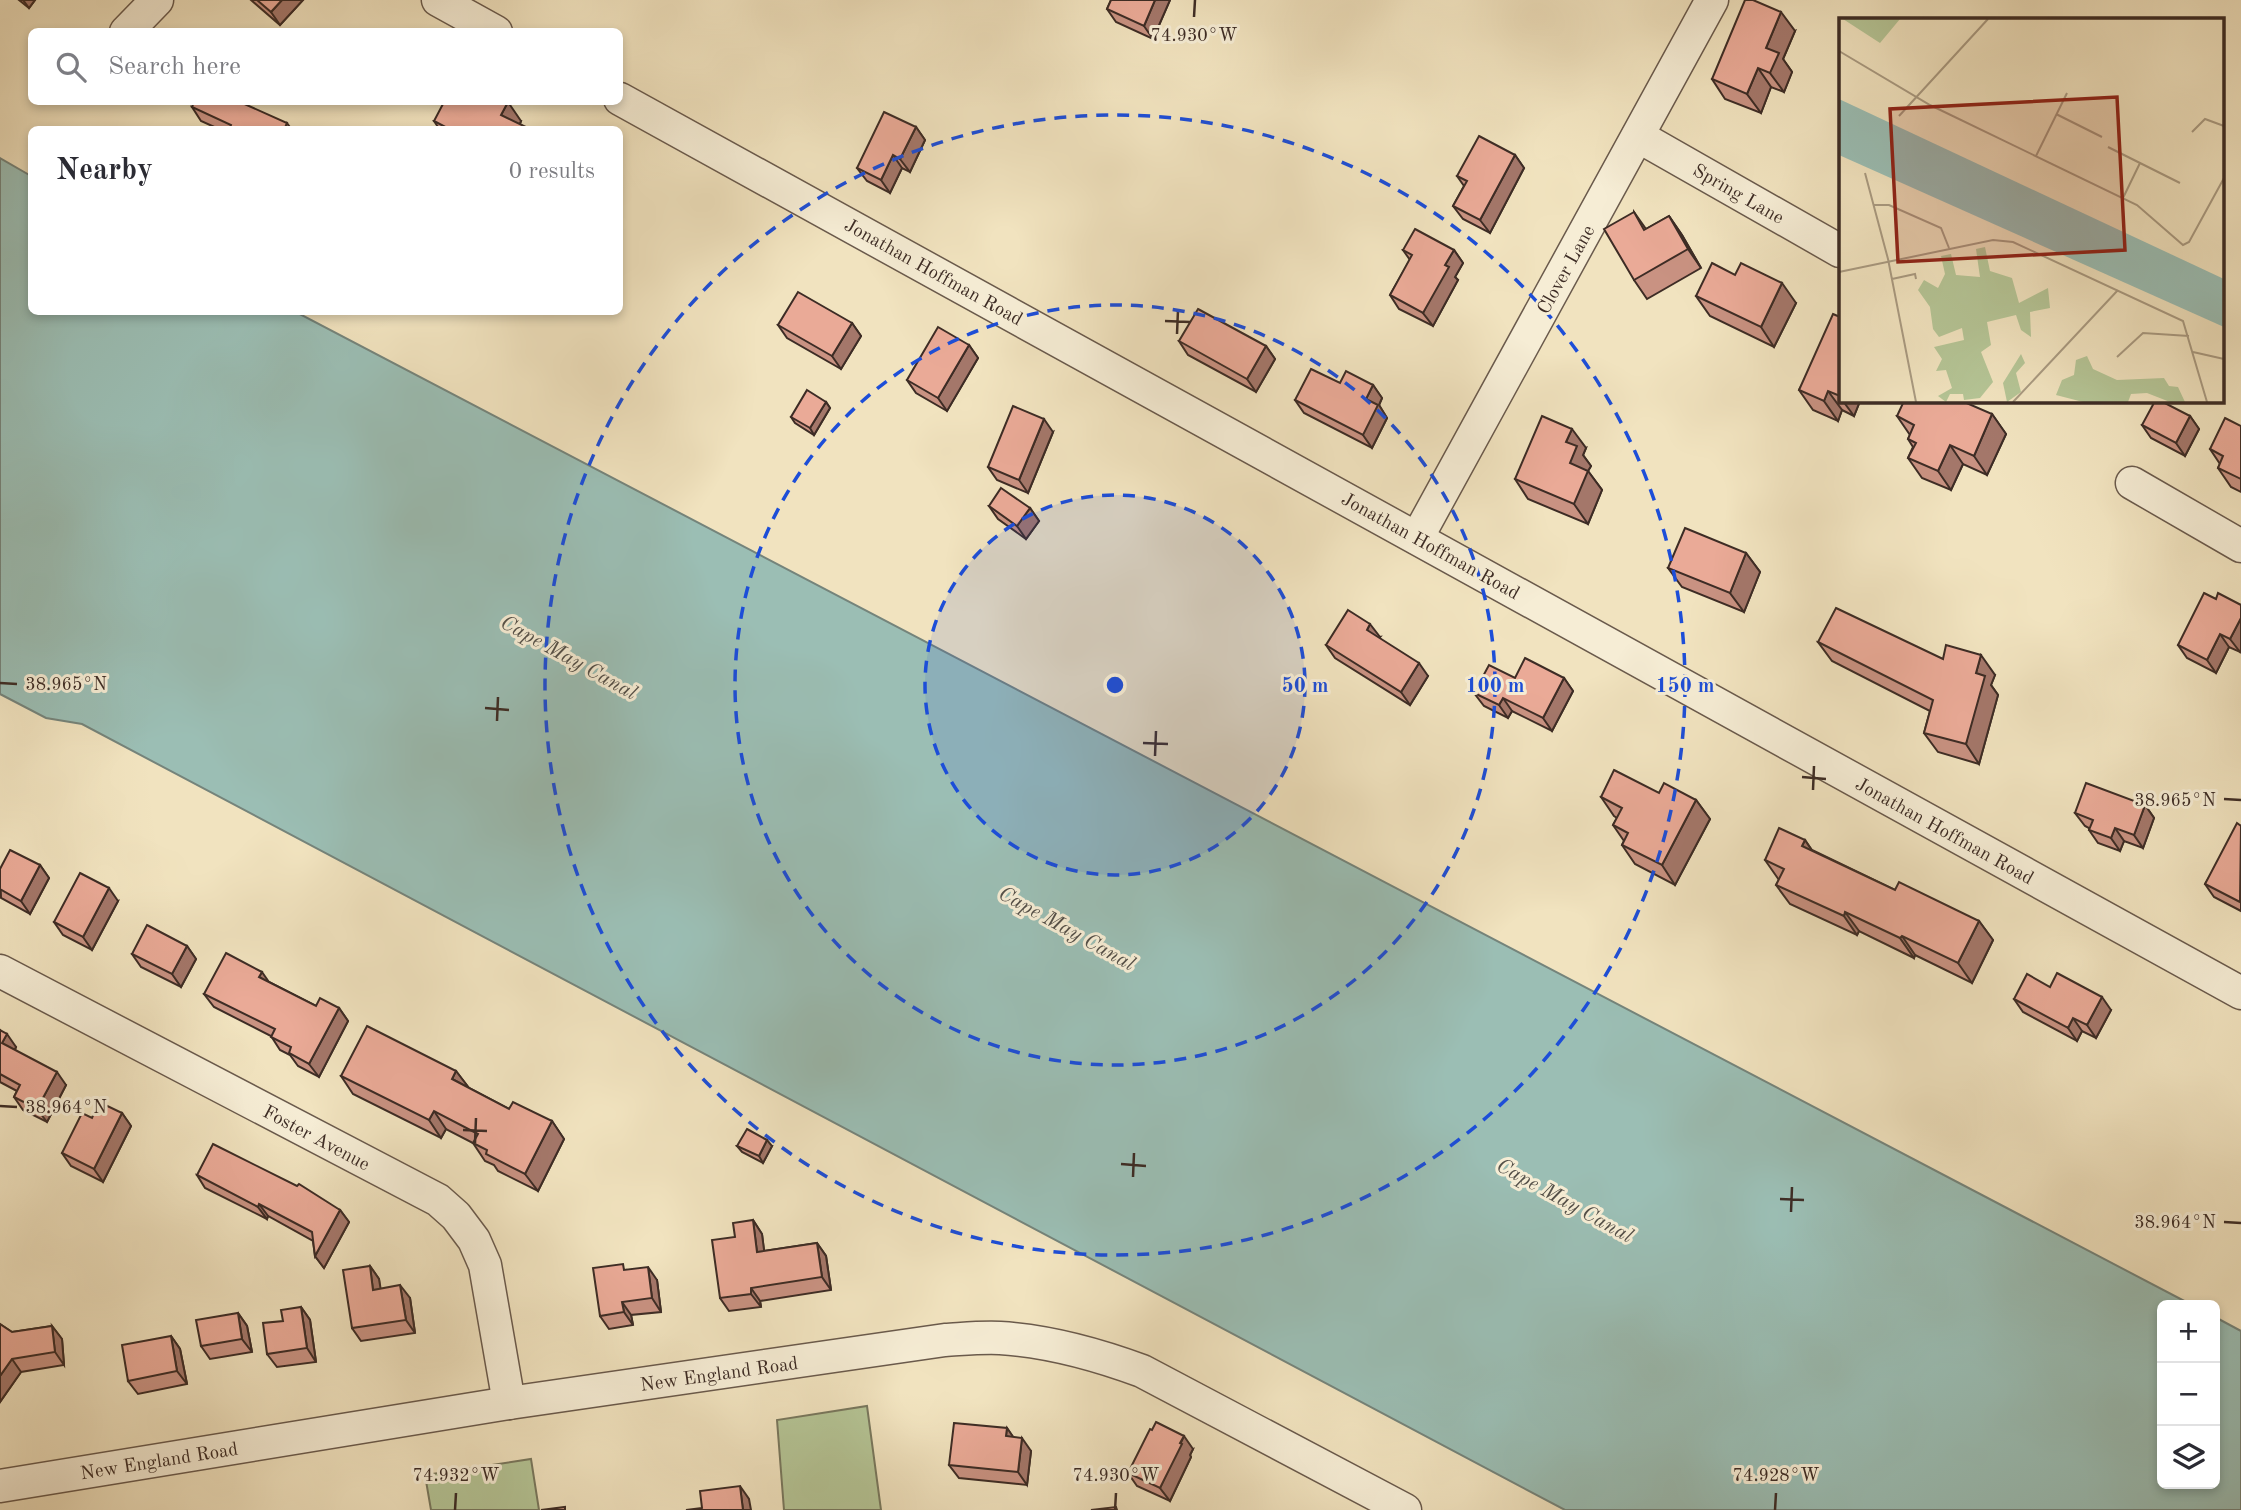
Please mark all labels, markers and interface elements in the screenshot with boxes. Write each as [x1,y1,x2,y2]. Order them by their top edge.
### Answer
inset map [1839,18,2224,402]
text: 74.930°W [1151,27,1237,45]
search box [28,28,623,105]
icon: search [52,48,90,86]
text: Search here [108,54,241,80]
text: Nearby [56,156,153,186]
text: 0 results [509,160,595,183]
street label: Spring Lane [1689,162,1786,229]
street label: Jonathan Hoffman Road [840,216,1025,330]
street label: Clover Lane [1535,222,1599,318]
street label: Jonathan Hoffman Road [1337,490,1522,604]
water label: Cape May Canal [496,612,640,704]
centre of rings [1103,673,1127,697]
text: 38.965°N [25,676,107,694]
text: 50 m [1281,676,1329,697]
text: 100 m [1465,676,1525,697]
text: 150 m [1655,676,1715,697]
street label: Jonathan Hoffman Road [1851,775,2036,889]
text: 38.965°N [2134,792,2216,810]
water label: Cape May Canal [994,883,1138,975]
text: 38.964°N [25,1099,107,1117]
street label: Foster Avenue [259,1103,372,1175]
water label: Cape May Canal [1492,1155,1636,1247]
text: 38.964°N [2134,1214,2216,1232]
map controls [2157,1300,2220,1489]
button: + [2157,1300,2220,1363]
street label: New England Road [639,1355,800,1396]
button: − [2157,1363,2220,1426]
button: layers [2157,1426,2220,1489]
street label: New England Road [79,1441,240,1484]
text: 74.932°W [413,1467,499,1485]
text: 74.930°W [1073,1467,1159,1485]
text: 74.928°W [1733,1467,1819,1485]

